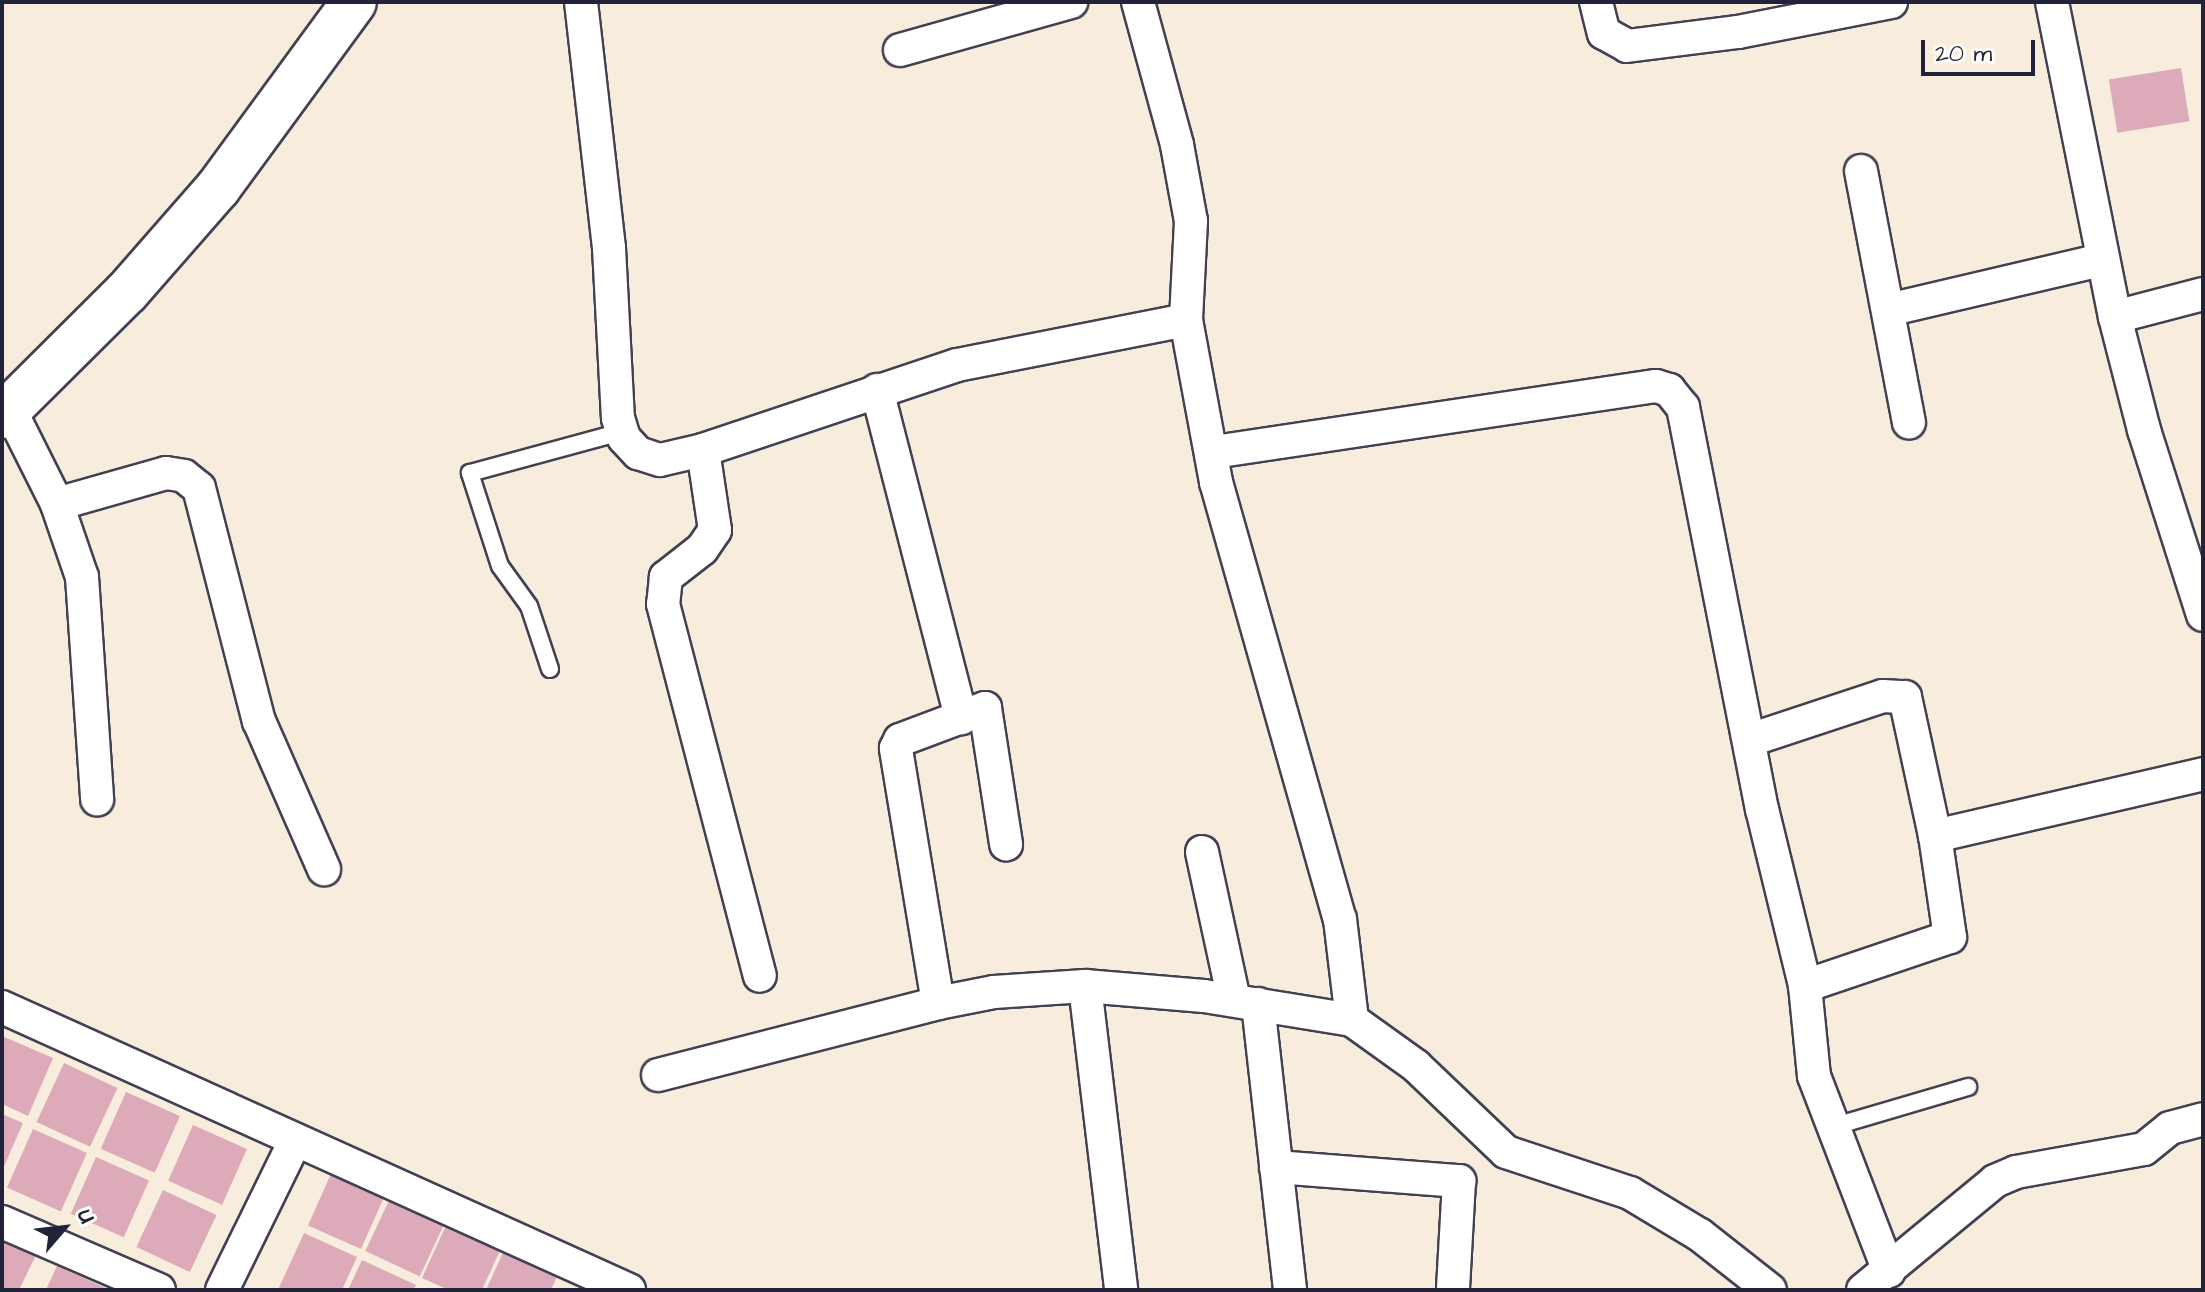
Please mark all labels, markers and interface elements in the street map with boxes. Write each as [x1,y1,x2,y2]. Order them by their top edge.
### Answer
scale bar [1925,24,2039,74]
text: 20 m [1935,37,1992,71]
north arrow [24,1188,104,1268]
text: U [69,1204,102,1229]

